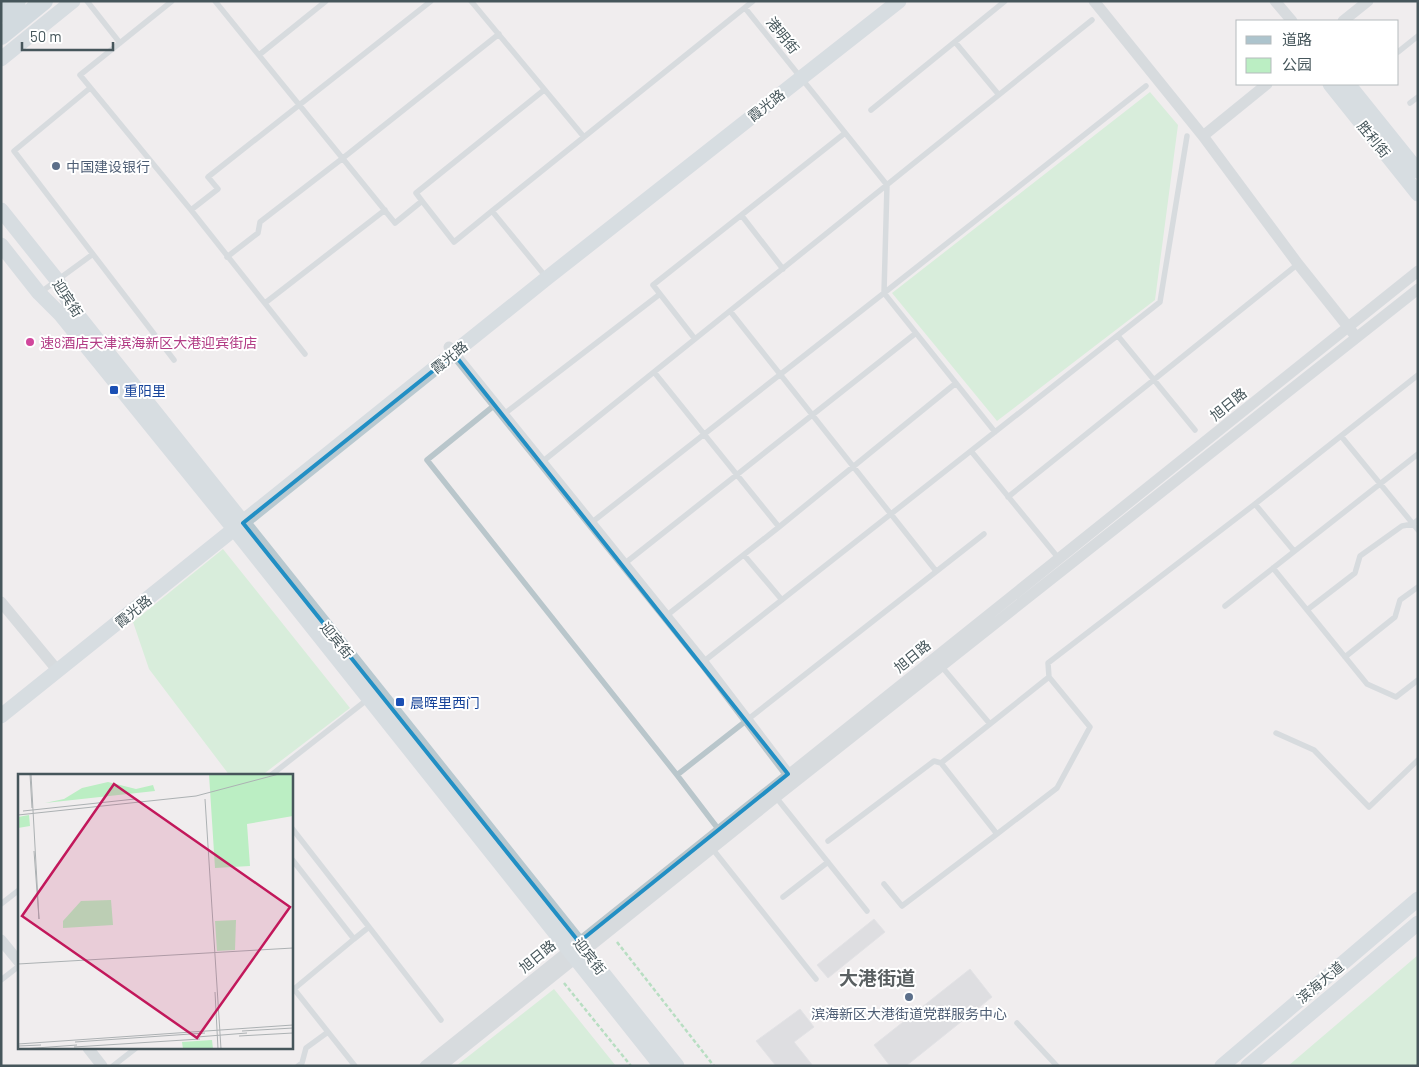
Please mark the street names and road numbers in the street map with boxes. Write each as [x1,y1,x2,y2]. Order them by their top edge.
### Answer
street label: 港明街 [763,13,803,57]
street label: 霞光路 [744,85,788,125]
street label: 胜利街 [1354,117,1394,161]
street label: 迎宾街 [49,276,87,320]
street label: 霞光路 [427,337,471,377]
street label: 旭日路 [1206,384,1250,424]
street label: 霞光路 [111,591,155,631]
street label: 迎宾街 [317,618,357,662]
street label: 旭日路 [890,636,934,676]
street label: 迎宾街 [570,934,610,978]
street label: 旭日路 [515,936,559,976]
street label: 滨海大道 [1293,957,1347,1007]

